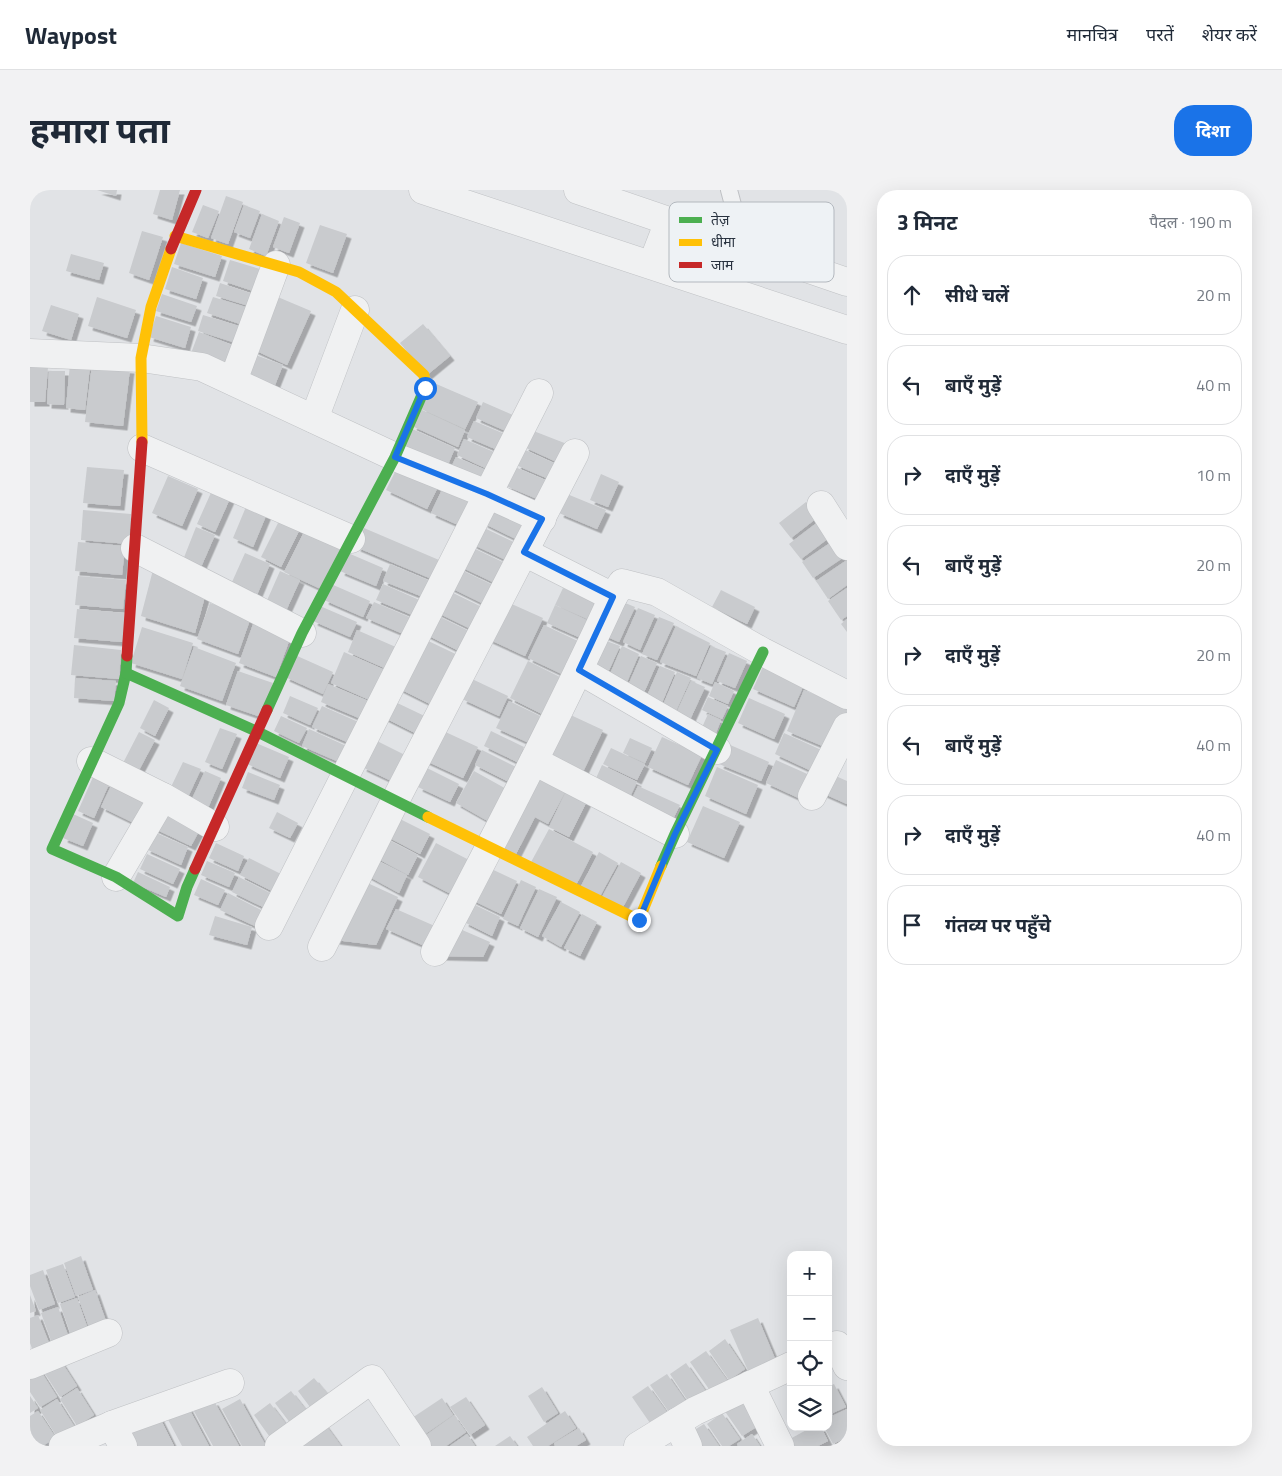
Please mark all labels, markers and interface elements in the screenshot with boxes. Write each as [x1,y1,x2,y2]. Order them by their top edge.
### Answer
text: Waypost [25,17,117,53]
text: मानचित्र [1066,21,1118,48]
text: परतें [1146,21,1174,48]
text: शेयर करें [1202,21,1257,48]
text: हमारा पता [30,103,170,157]
button: दिशा [1174,105,1252,156]
legend [669,202,834,282]
text: 3 मिनट [897,206,957,238]
text: तेज़ [711,209,730,230]
text: पैदल · 190 m [1149,210,1232,234]
text: धीमा [711,231,736,252]
text: जाम [711,254,734,275]
text: सीधे चलें [945,280,1009,309]
icon: ahead [898,281,926,309]
text: 20 m [1196,283,1231,307]
text: बाएँ मुड़ें [945,370,1001,399]
icon: left [898,371,926,399]
text: 40 m [1196,373,1231,397]
route start [414,377,437,400]
text: दाएँ मुड़ें [945,460,1000,489]
icon: right [898,461,926,489]
text: 10 m [1196,463,1231,487]
text: बाएँ मुड़ें [945,550,1001,579]
icon: left [898,551,926,579]
text: 20 m [1196,553,1231,577]
text: दाएँ मुड़ें [945,640,1000,669]
icon: right [898,641,926,669]
text: 20 m [1196,643,1231,667]
text: बाएँ मुड़ें [945,730,1001,759]
icon: left [898,731,926,759]
text: 40 m [1196,733,1231,757]
text: दाएँ मुड़ें [945,820,1000,849]
icon: right [898,821,926,849]
text: 40 m [1196,823,1231,847]
route end [628,909,651,932]
text: गंतव्य पर पहुँचे [945,910,1051,939]
icon: arrive [898,911,926,939]
map controls [787,1251,832,1431]
button: + [787,1251,832,1296]
button: − [787,1296,832,1341]
button: locate [787,1341,832,1386]
button: layers [787,1386,832,1431]

